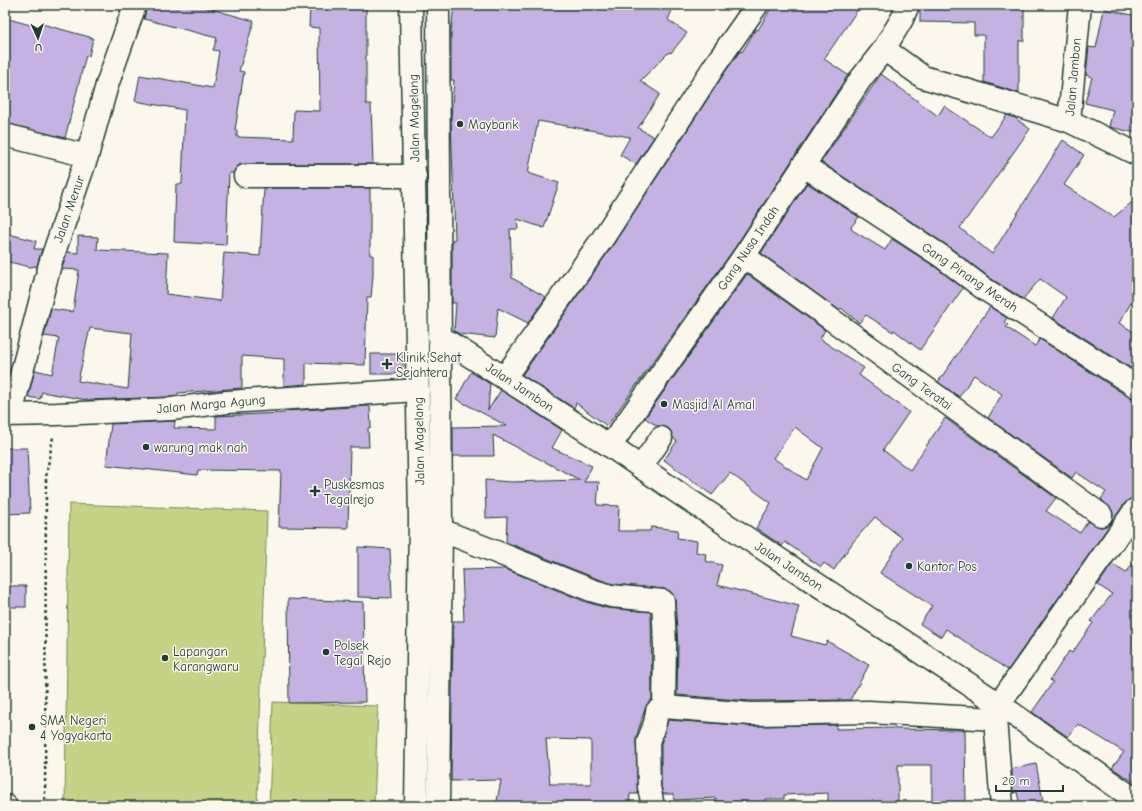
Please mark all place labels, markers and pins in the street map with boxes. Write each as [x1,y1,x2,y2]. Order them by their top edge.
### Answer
place label: Maybank [468,117,519,132]
marker: Maybank [455,119,465,129]
place label: Klinik Sehat Sejahtera [396,350,462,380]
marker: Klinik Sehat Sejahtera [381,358,393,370]
place label: Masjid Al Amal [672,397,755,412]
marker: Masjid Al Amal [659,399,669,409]
place label: warung mak nah [154,440,247,455]
marker: warung mak nah [141,442,151,452]
place label: Puskesmas Tegalrejo [324,477,384,507]
marker: Puskesmas Tegalrejo [309,485,321,497]
place label: Kantor Pos [917,559,977,574]
marker: Kantor Pos [904,561,914,571]
place label: Polsek Tegal Rejo [334,638,391,668]
place label: Lapangan Karangwaru [173,644,239,674]
marker: Polsek Tegal Rejo [321,647,331,657]
marker: Lapangan Karangwaru [160,653,170,663]
place label: SMA Negeri 4 Yogyakarta [40,713,112,743]
marker: SMA Negeri 4 Yogyakarta [27,722,37,732]

